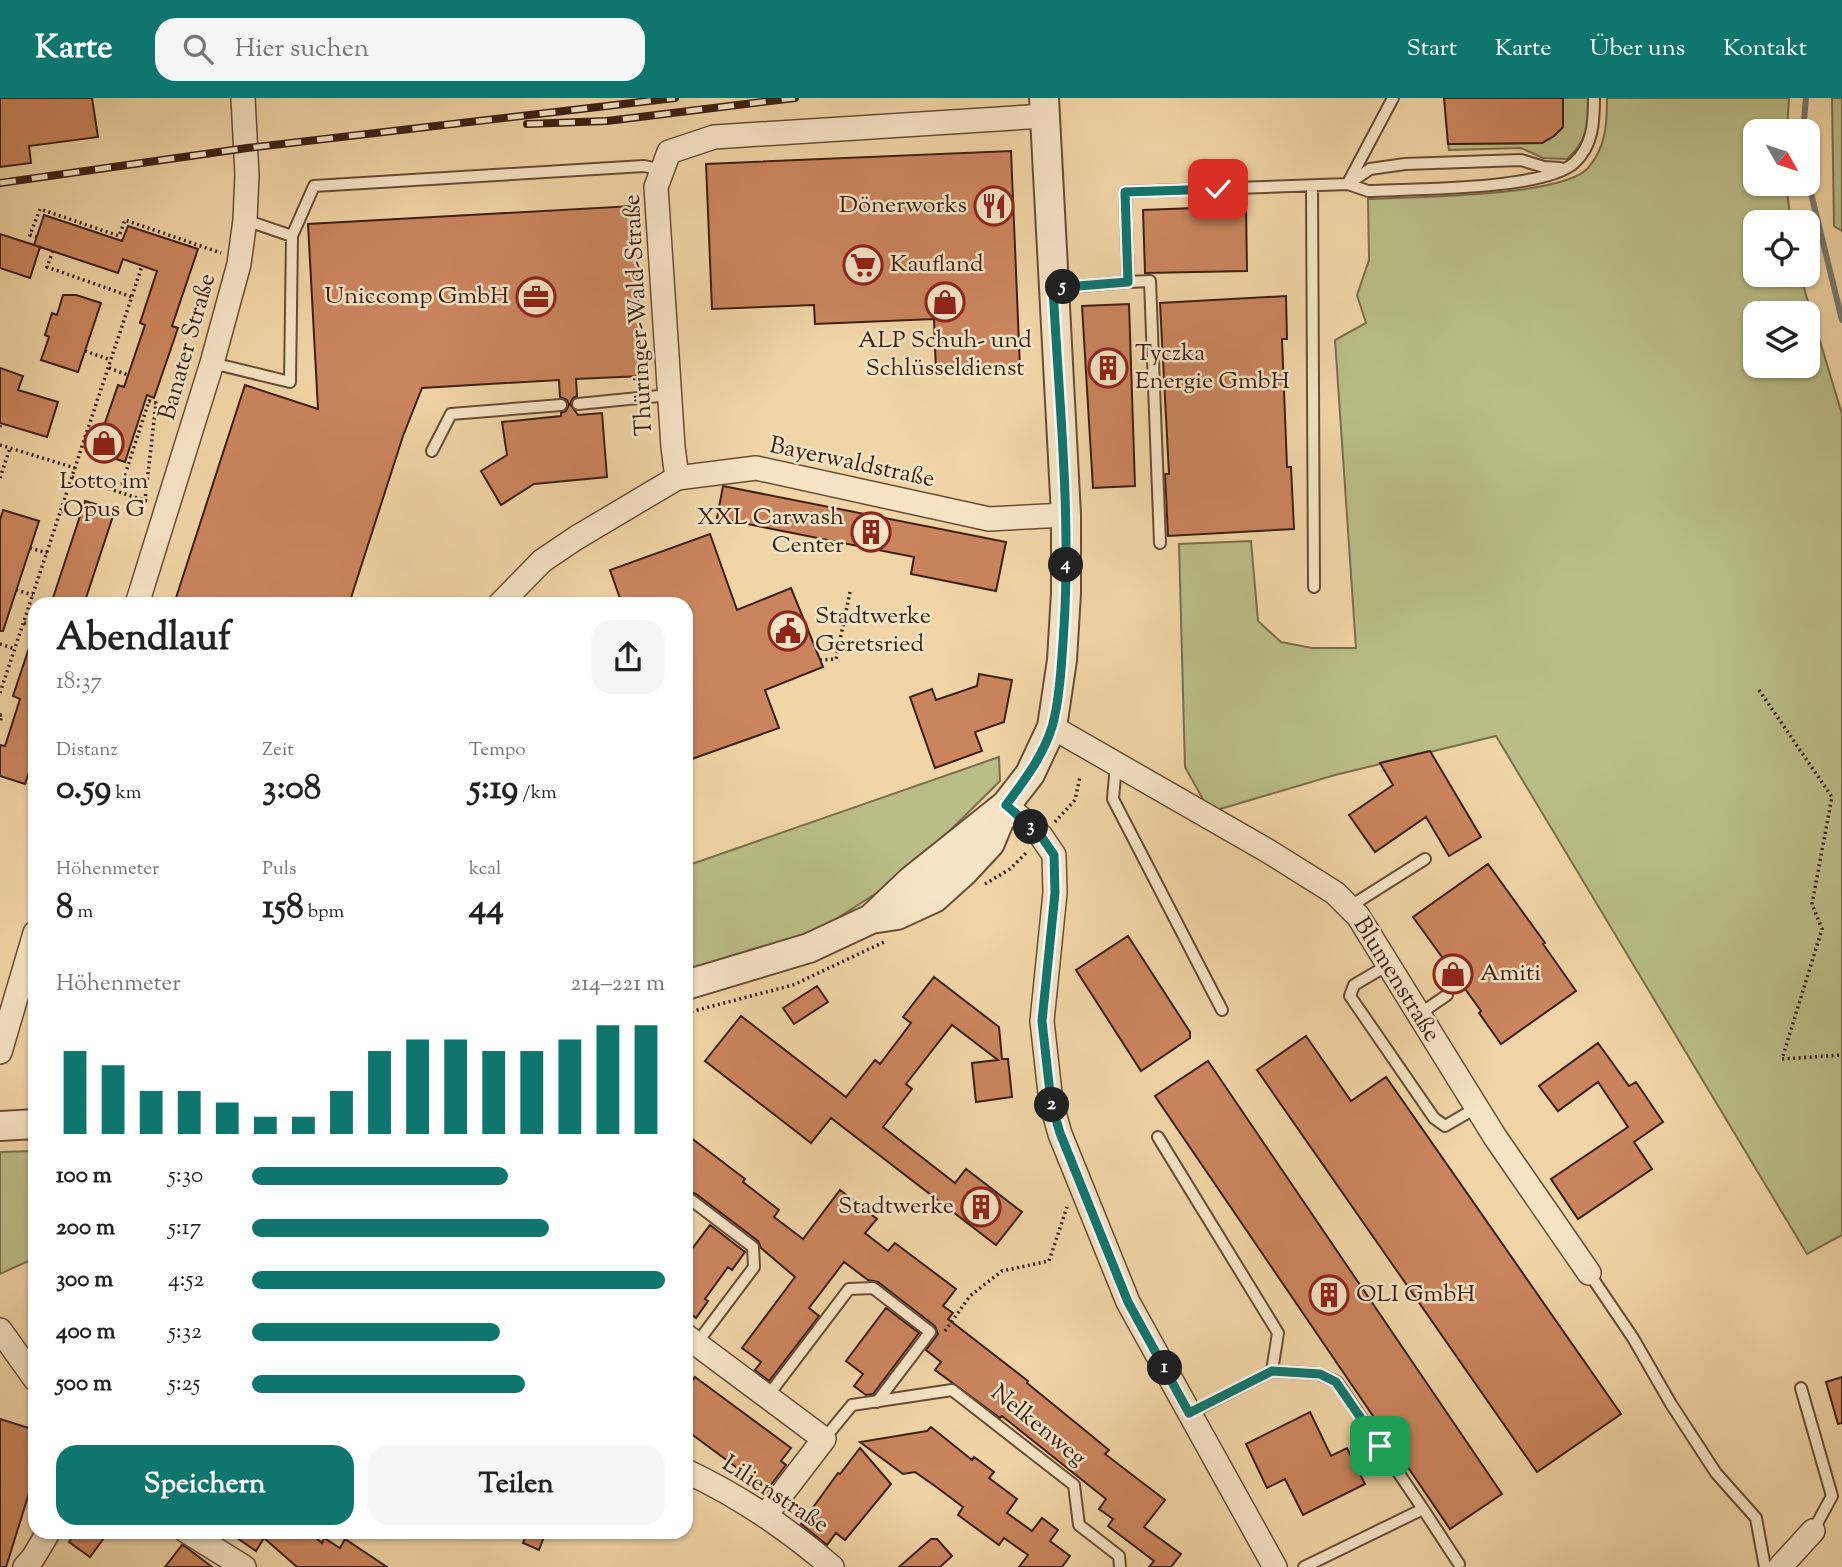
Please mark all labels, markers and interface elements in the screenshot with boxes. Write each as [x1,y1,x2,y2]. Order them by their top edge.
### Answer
search box [155,18,645,81]
text: Karte [35,25,113,73]
icon: search [179,30,217,68]
text: Hier suchen [235,31,369,68]
text: Start [1406,32,1457,66]
text: Karte [1495,32,1551,66]
text: Über uns [1589,32,1685,66]
text: Kontakt [1723,32,1807,66]
north arrow [1743,119,1820,196]
map controls [1743,119,1820,378]
pin [1188,159,1248,219]
icon: check [1199,170,1237,208]
restaurant icon: Dönerworks [973,185,1015,227]
place label: Dönerworks [839,189,967,223]
street label: Thüringer-Wald-Straße [616,193,662,437]
button: locate [1743,210,1820,287]
supermarket icon: Kaufland [842,244,884,286]
place label: Kaufland [890,248,984,282]
street label: Banater Straße [151,270,225,424]
pin: 5 [1046,270,1080,304]
text: 5 [1059,273,1066,300]
office icon: Uniccomp GmbH [515,276,557,318]
place label: Uniccomp GmbH [324,280,509,314]
shop icon: ALP Schuh- und Schlüsseldienst [924,281,966,323]
button: layers [1743,301,1820,378]
place label: ALP Schuh- und Schlüsseldienst [858,324,1032,386]
place label: Tyczka Energie GmbH [1135,337,1290,399]
building icon: Tyczka Energie GmbH [1087,347,1129,389]
shop icon: Lotto im Opus G [83,422,125,464]
street label: Bayerwaldstraße [766,429,938,497]
place label: Lotto im Opus G [60,465,149,527]
place label: XXL Carwash Center [697,501,844,563]
building icon: XXL Carwash Center [850,511,892,553]
pin: 4 [1048,547,1084,582]
text: 4 [1061,551,1070,578]
place label: Stadtwerke Geretsried [815,600,931,662]
public building icon: Stadtwerke Geretsried [767,610,809,652]
text: Abendlauf [56,613,231,667]
button: share [591,620,665,694]
text: 18:37 [56,666,102,699]
text: Distanz [56,737,118,764]
text: Zeit [262,737,294,764]
text: Tempo [469,737,526,764]
text: 0.59 [56,764,111,815]
text: 3:08 [262,764,321,815]
text: 5:19 [469,764,518,815]
text: km [111,780,142,807]
text: /km [518,780,557,807]
pin: 3 [1014,810,1048,844]
text: 3 [1027,813,1034,840]
text: Höhenmeter [56,856,159,883]
text: Puls [262,856,297,883]
text: kcal [469,856,501,883]
text: 8 [56,883,74,934]
text: 158 [262,883,304,934]
text: 44 [469,883,504,934]
text: m [74,899,93,926]
text: bpm [304,899,344,926]
street label: Blumenstraße [1344,911,1448,1049]
shop icon: Amiti [1432,953,1474,995]
place label: Amiti [1480,957,1541,991]
text: Höhenmeter [56,968,181,1001]
text: 214–221 m [570,968,665,1001]
pin: 2 [1034,1088,1070,1122]
text: 2 [1047,1091,1056,1118]
text: 100 m [56,1160,112,1193]
text: 5:30 [168,1160,203,1193]
building icon: Stadtwerke [960,1186,1002,1228]
place label: Stadtwerke [838,1190,954,1224]
text: 200 m [56,1212,115,1245]
text: 5:17 [168,1212,201,1245]
text: 300 m [56,1264,113,1297]
text: 4:52 [168,1264,204,1297]
building icon: OLI GmbH [1308,1274,1350,1316]
place label: OLI GmbH [1356,1278,1475,1312]
text: 400 m [56,1316,116,1349]
text: 5:32 [168,1316,202,1349]
pin: 1 [1148,1350,1182,1386]
text: 1 [1161,1354,1168,1381]
text: 500 m [56,1368,112,1401]
text: 5:25 [168,1368,200,1401]
street label: Nelkenweg [983,1377,1093,1475]
pin [1350,1416,1410,1476]
icon: arrive [1361,1427,1399,1465]
button: Speichern [56,1445,354,1525]
button: Teilen [368,1445,665,1525]
street label: Lilienstraße [715,1448,835,1542]

